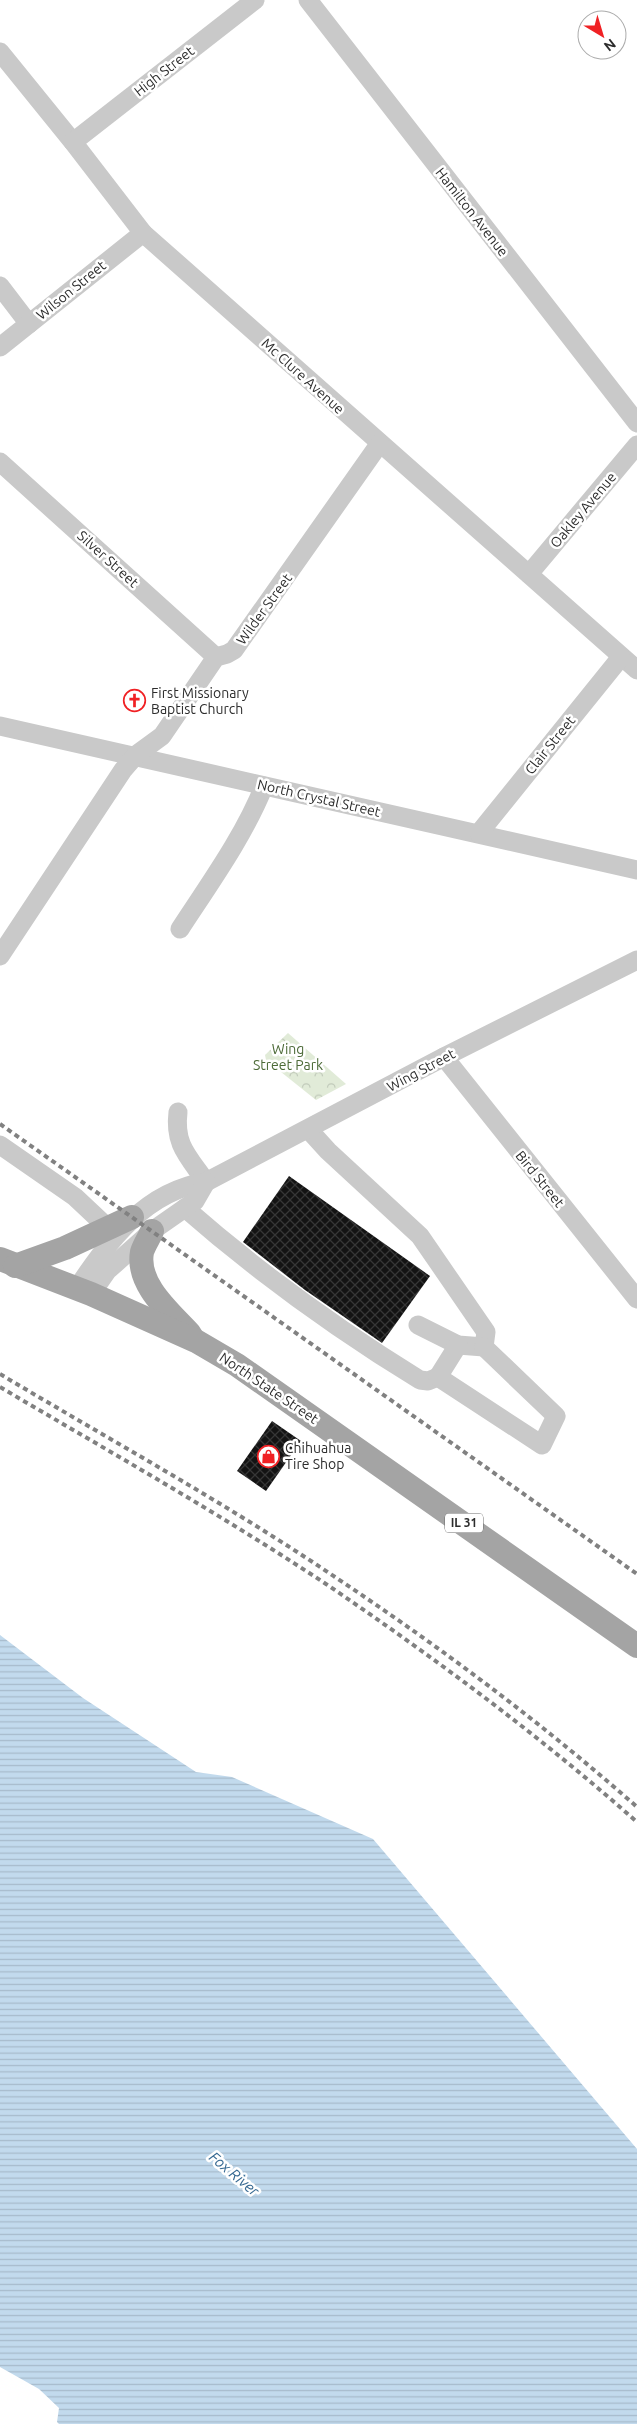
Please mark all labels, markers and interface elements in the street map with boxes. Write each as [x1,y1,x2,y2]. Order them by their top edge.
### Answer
north arrow [577,10,627,60]
text: N [601,36,619,55]
street label: High Street [131,42,197,99]
street label: Hamilton Avenue [432,164,512,260]
street label: Wilson Street [33,257,109,323]
street label: Mc Clure Avenue [258,335,348,417]
street label: Oakley Avenue [547,469,619,551]
street label: Silver Street [74,527,142,591]
street label: Wilder Street [233,570,295,648]
place label: First Missionary Baptist Church [151,685,249,717]
church icon: First Missionary Baptist Church [123,689,147,713]
street label: Clair Street [522,712,579,777]
street label: North Crystal Street [256,776,383,820]
park label: Wing Street Park [253,1041,323,1073]
street label: Wing Street [384,1045,458,1095]
street label: Bird Street [512,1148,568,1211]
street label: North State Street [217,1349,322,1427]
place label: Chihuahua Tire Shop [285,1440,351,1472]
shop icon: Chihuahua Tire Shop [257,1444,281,1468]
road number: IL 31 [445,1514,483,1532]
water label: Fox River [206,2148,264,2200]

